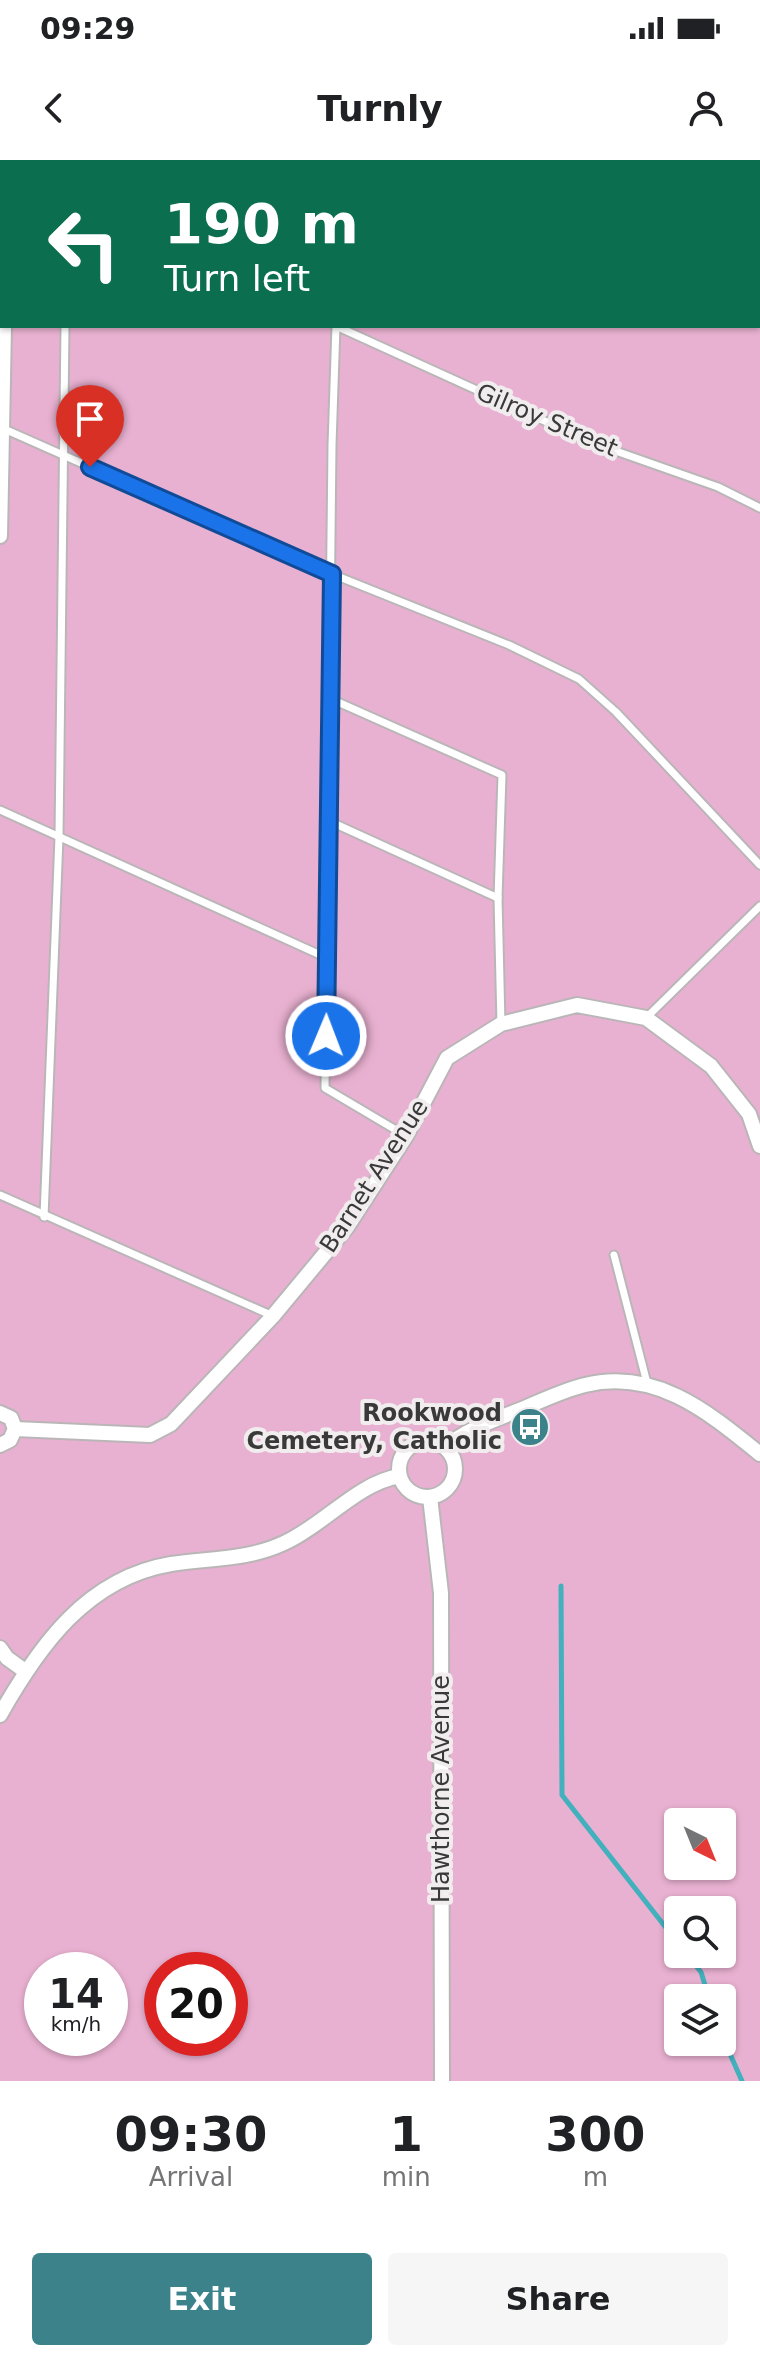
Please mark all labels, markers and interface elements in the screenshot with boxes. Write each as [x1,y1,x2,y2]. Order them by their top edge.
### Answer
text: 09:29 [40,11,136,46]
icon: back [32,86,76,130]
icon: person [684,86,728,130]
text: Turnly [317,88,443,129]
text: 190 m [164,191,359,256]
icon: left [32,192,136,296]
text: Turn left [164,258,310,299]
street label: Gilroy Street [472,378,622,462]
pin [56,385,124,467]
icon: arrive [68,397,112,441]
position arrow [284,994,368,1078]
street label: Barnet Avenue [314,1094,434,1258]
place label: Rookwood Cemetery, Catholic [246,1399,502,1455]
bus stop icon: Rookwood Cemetery, Catholic [509,1406,551,1448]
street label: Hawthorne Avenue [427,1675,455,1903]
north arrow [664,1808,736,1880]
map controls [664,1808,736,2056]
button: search [664,1896,736,1968]
speed limit sign: 20 [144,1952,248,2056]
text: 14 [48,1971,104,2017]
button: layers [664,1984,736,2056]
text: km/h [51,2012,101,2036]
text: 09:30 [114,2106,267,2162]
text: 1 [390,2106,423,2162]
text: 300 [545,2106,645,2162]
text: Arrival [149,2162,233,2192]
text: min [382,2162,431,2192]
text: m [583,2162,608,2192]
button: Exit [32,2253,372,2345]
button: Share [388,2253,728,2345]

